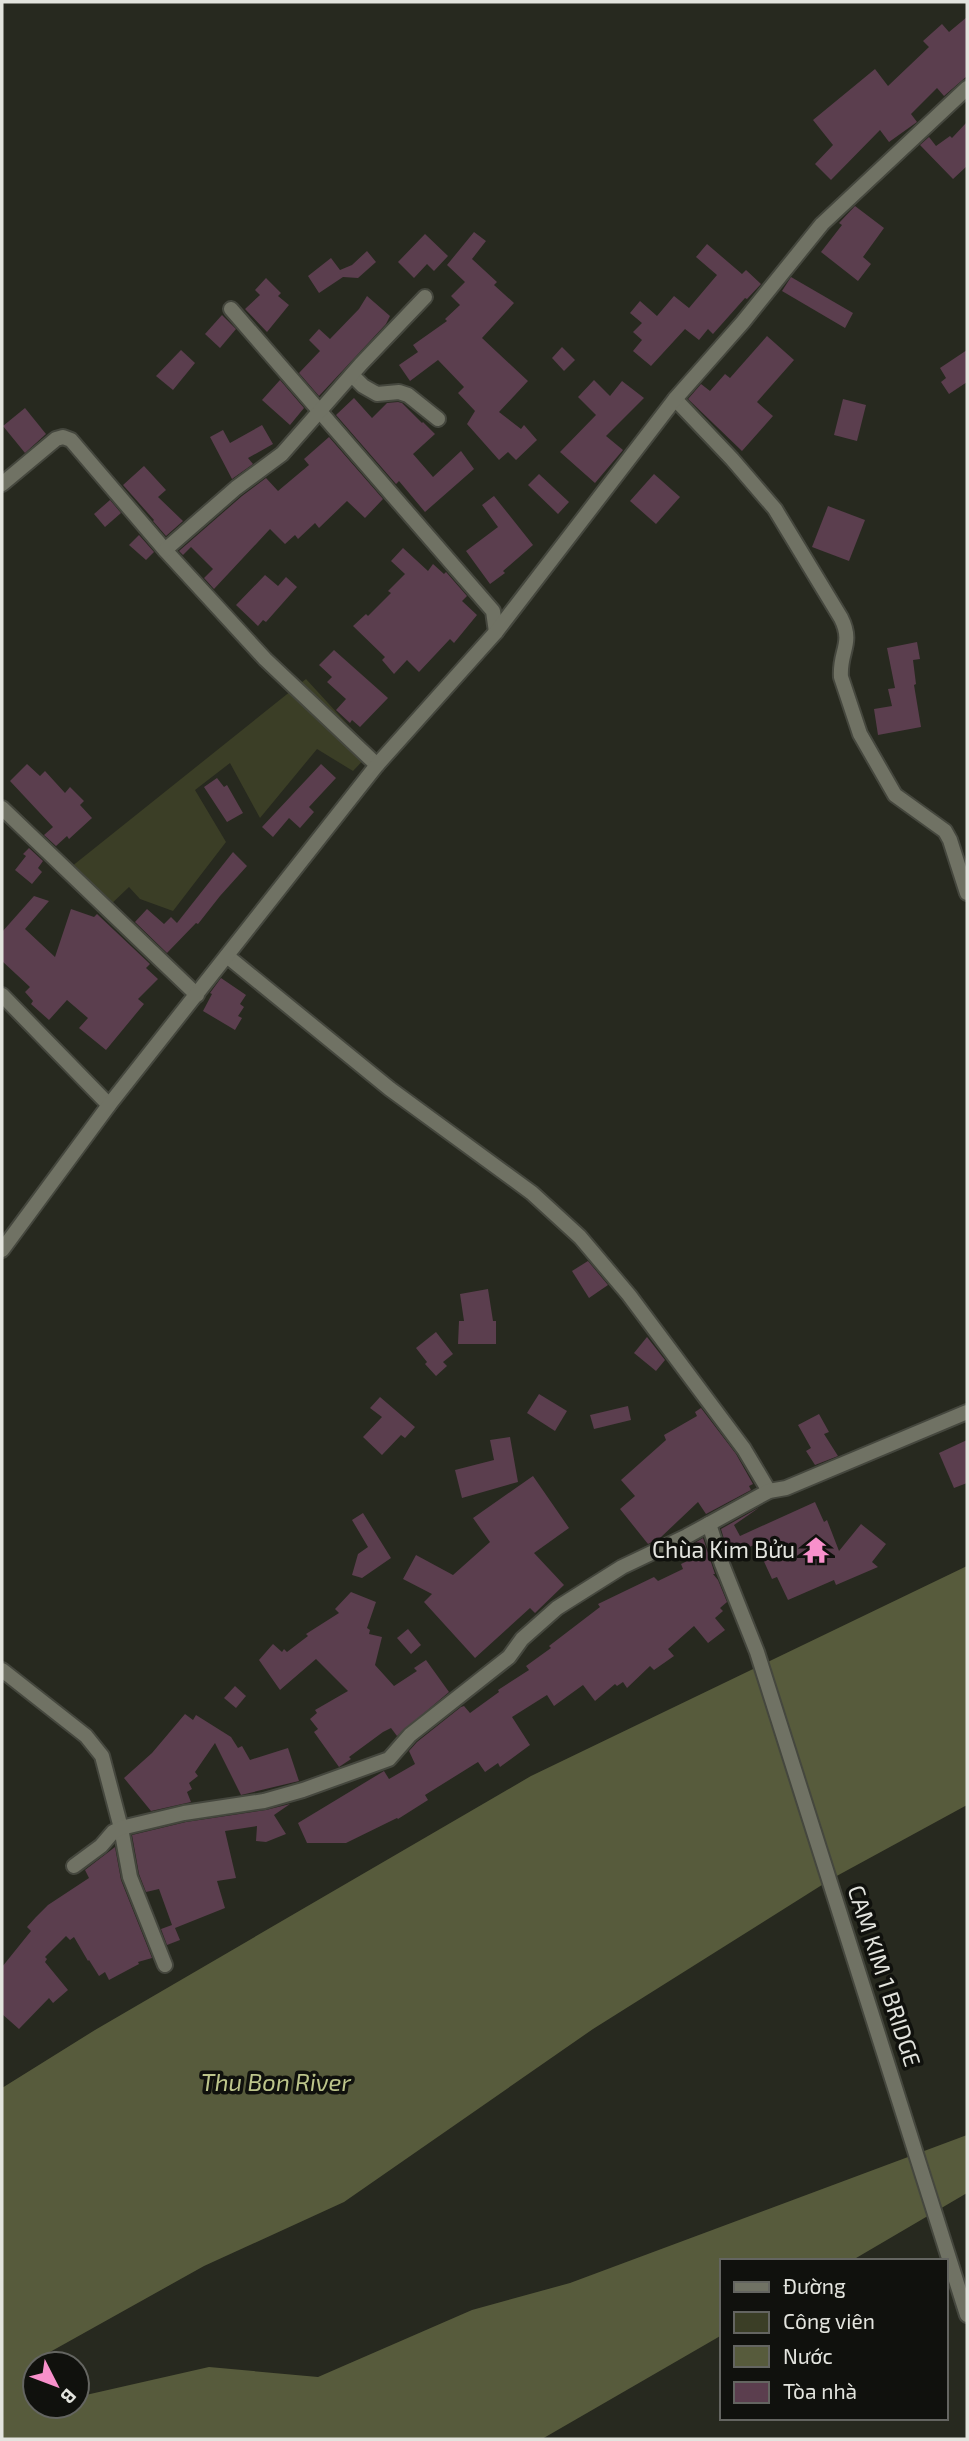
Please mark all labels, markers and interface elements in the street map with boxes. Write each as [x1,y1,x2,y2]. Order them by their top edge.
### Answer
place label: Chùa Kim Bửu [652,1535,795,1563]
temple icon: Chùa Kim Bửu [801,1535,831,1565]
street label: CAM KIM 1 BRIDGE [842,1881,927,2070]
water label: Thu Bon River [201,2067,351,2096]
legend [720,2259,948,2420]
text: Đường [783,2273,846,2298]
text: Công viên [783,2308,875,2333]
text: Nước [783,2343,833,2368]
north arrow [21,2350,91,2420]
text: Tòa nhà [783,2378,857,2403]
text: B [56,2384,82,2409]

